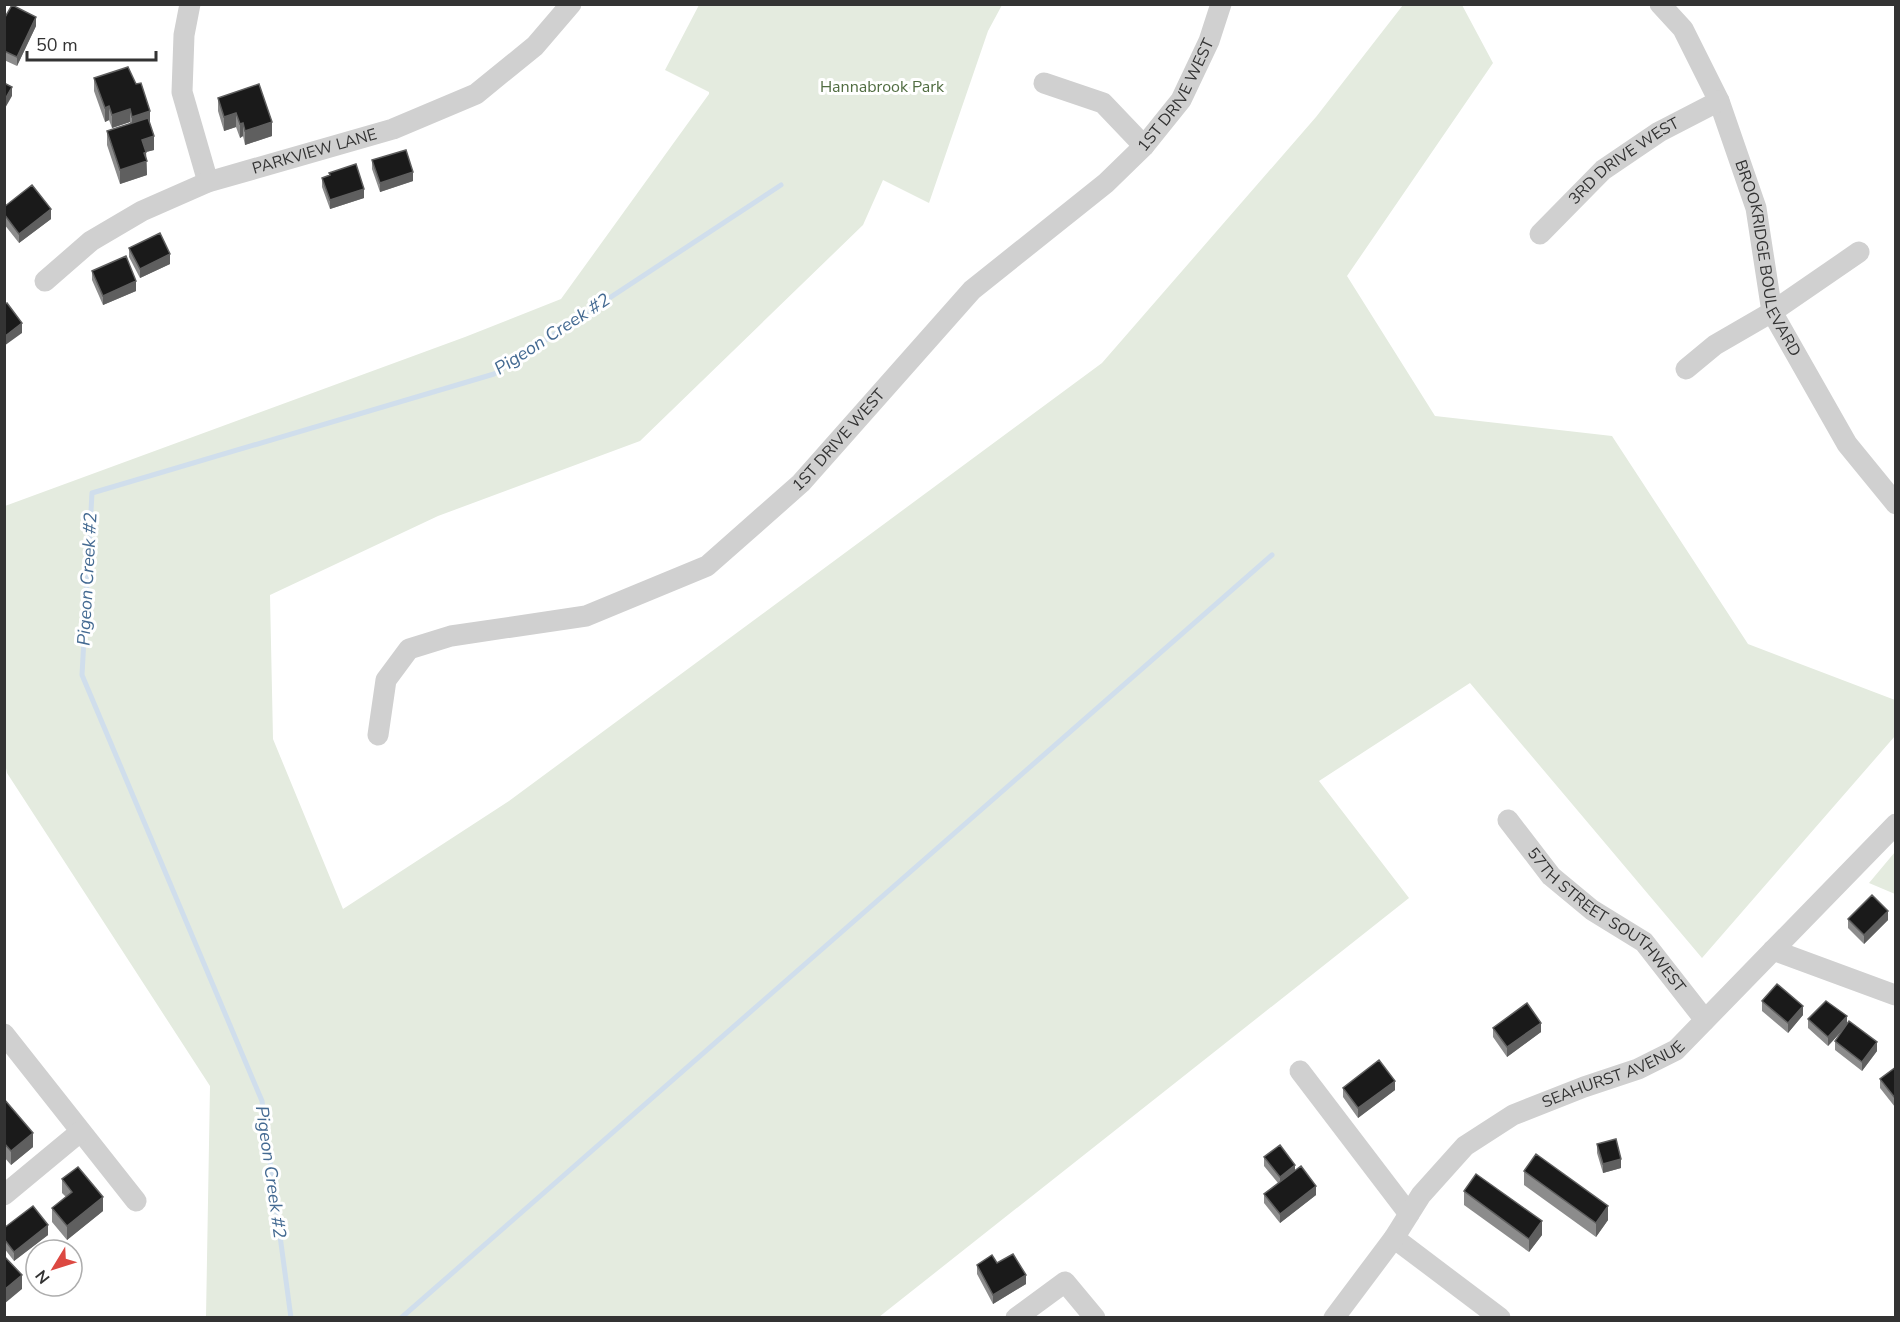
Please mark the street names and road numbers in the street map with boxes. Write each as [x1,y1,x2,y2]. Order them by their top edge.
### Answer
street label: 1ST DRIVE WEST [1133,35,1220,156]
street label: 3RD DRIVE WEST [1564,112,1683,209]
street label: PARKVIEW LANE [250,123,379,180]
street label: BROOKRIDGE BOULEVARD [1729,157,1806,361]
street label: 1ST DRIVE WEST [788,384,890,497]
street label: 57TH STREET SOUTHWEST [1522,843,1691,998]
street label: SEAHURST AVENUE [1539,1036,1690,1114]

